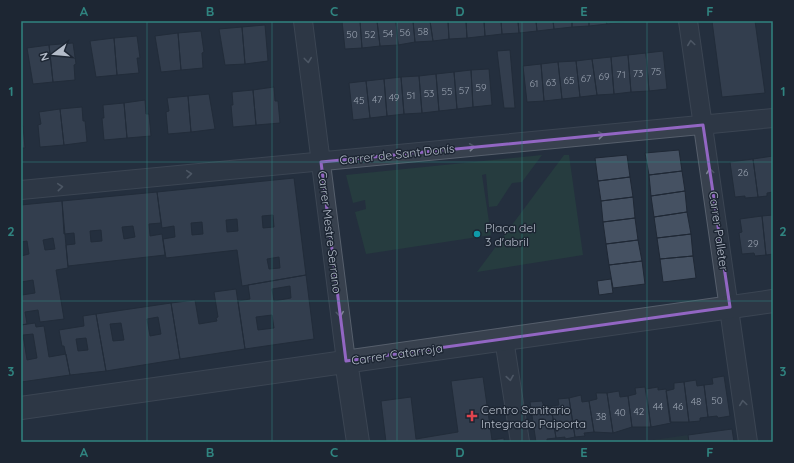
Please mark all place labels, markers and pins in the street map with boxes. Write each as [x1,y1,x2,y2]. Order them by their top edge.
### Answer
place label: Plaça del 3 d'abril [485,220,536,249]
marker: Plaça del 3 d'abril [472,229,482,239]
place label: Centro Sanitario Integrado Paiporta [481,402,586,431]
marker: Centro Sanitario Integrado Paiporta [466,410,478,422]

